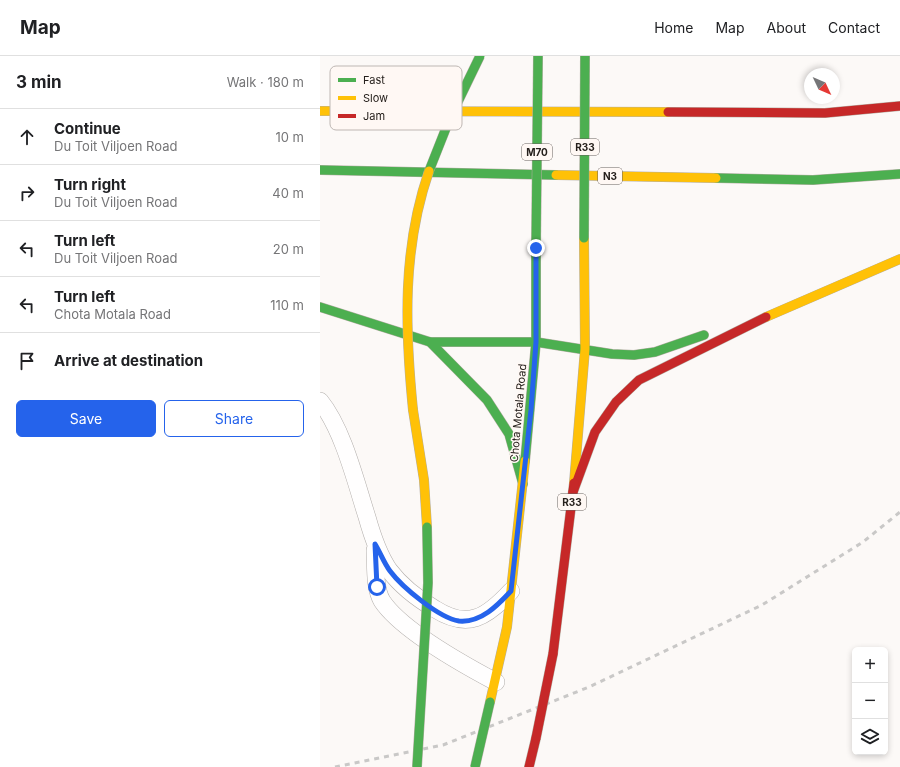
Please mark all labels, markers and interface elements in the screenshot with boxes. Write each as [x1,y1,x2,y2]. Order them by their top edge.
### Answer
text: Map [20,16,61,39]
text: Home [654,19,693,36]
text: Map [715,19,745,36]
text: About [767,19,806,36]
text: Contact [828,19,880,36]
legend [330,66,462,130]
north arrow [804,68,840,104]
text: 3 min [16,72,62,92]
text: Fast [363,73,385,87]
text: Walk · 180 m [227,74,304,90]
text: Slow [363,91,388,105]
text: Jam [363,109,385,123]
text: Continue [54,119,121,138]
icon: ahead [16,126,38,148]
text: 10 m [275,129,304,145]
text: Du Toit Viljoen Road [54,138,177,154]
road number: R33 [571,139,599,155]
road number: M70 [522,144,552,160]
road number: N3 [598,168,622,184]
text: Turn right [54,175,126,194]
icon: right [16,182,38,204]
text: 40 m [272,185,304,201]
text: Du Toit Viljoen Road [54,194,177,210]
text: Turn left [54,231,115,250]
icon: left [16,238,38,260]
route end [527,239,545,257]
text: 20 m [273,241,304,257]
text: Du Toit Viljoen Road [54,250,177,266]
text: Turn left [54,287,115,306]
icon: left [16,294,38,316]
text: 110 m [270,297,304,313]
text: Chota Motala Road [54,306,171,322]
icon: arrive [16,350,38,372]
text: Arrive at destination [54,351,203,370]
street label: Chota Motala Road [507,363,529,463]
button: Save [16,400,156,437]
button: Share [164,400,304,437]
road number: R33 [558,494,586,510]
route start [368,578,386,596]
map controls [852,647,888,755]
button: + [852,647,888,683]
button: − [852,683,888,719]
button: layers [852,719,888,755]

